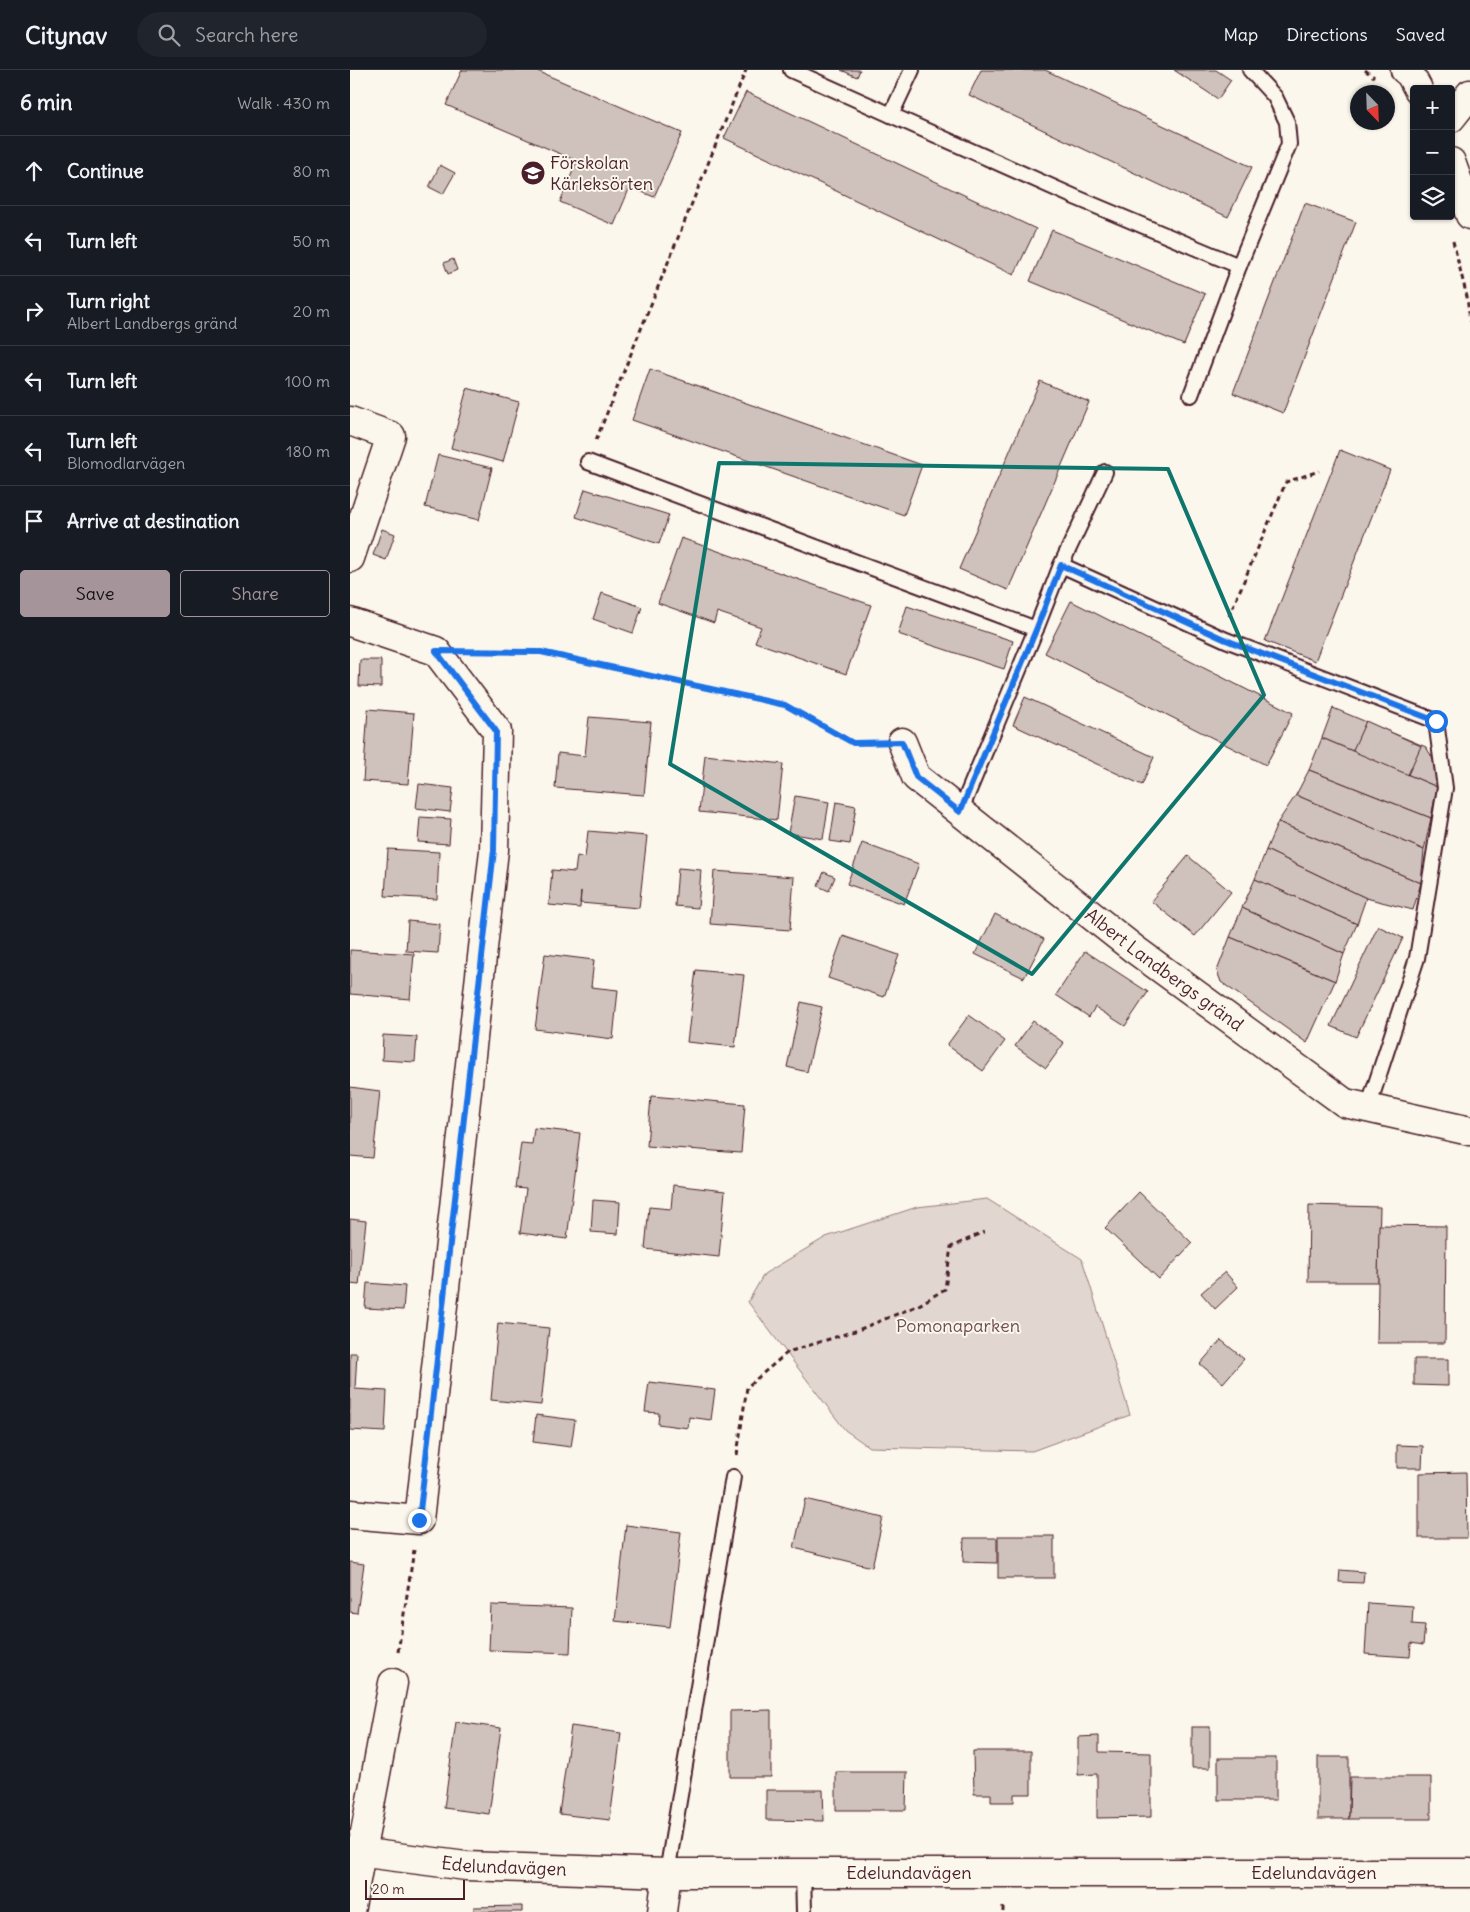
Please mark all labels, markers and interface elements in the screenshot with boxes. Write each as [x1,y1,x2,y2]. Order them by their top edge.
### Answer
search box [137,12,487,57]
text: Citynav [25,20,107,50]
icon: search [155,21,183,49]
text: Search here [195,23,298,47]
text: Map [1223,23,1258,46]
text: Directions [1286,23,1368,46]
text: Saved [1396,23,1445,46]
north arrow [1350,85,1395,130]
map controls [1410,85,1455,220]
button: + [1410,85,1455,130]
text: 6 min [20,89,72,116]
text: Walk · 430 m [237,93,330,113]
button: − [1410,130,1455,175]
place label: Förskolan Kärleksörten [550,151,653,195]
icon: ahead [20,157,48,185]
text: Continue [67,159,144,183]
school or university icon: Förskolan Kärleksörten [520,160,546,186]
text: 80 m [292,161,330,181]
button: layers [1410,175,1455,220]
icon: left [20,227,48,255]
text: Turn left [67,229,137,253]
text: 50 m [292,231,330,251]
text: Turn right [67,289,150,313]
icon: right [20,297,48,325]
text: 20 m [293,301,330,321]
text: Albert Landbergs gränd [67,313,237,333]
icon: left [20,367,48,395]
text: Turn left [67,369,137,393]
text: 100 m [285,371,330,391]
text: Turn left [67,429,137,453]
icon: left [20,437,48,465]
text: 180 m [286,441,330,461]
text: Blomodlarvägen [67,453,185,473]
icon: arrive [20,507,48,535]
text: Arrive at destination [67,509,240,533]
button: Save [20,570,170,617]
button: Share [180,570,330,617]
route start [1425,710,1448,733]
street label: Albert Landbergs gränd [1081,903,1248,1036]
park label: Pomonaparken [896,1314,1020,1337]
route end [408,1509,431,1532]
street label: Edelundavägen [440,1851,567,1881]
street label: Edelundavägen [846,1861,972,1884]
street label: Edelundavägen [1251,1861,1377,1884]
scale bar [365,1877,465,1900]
text: 20 m [372,1880,405,1898]

